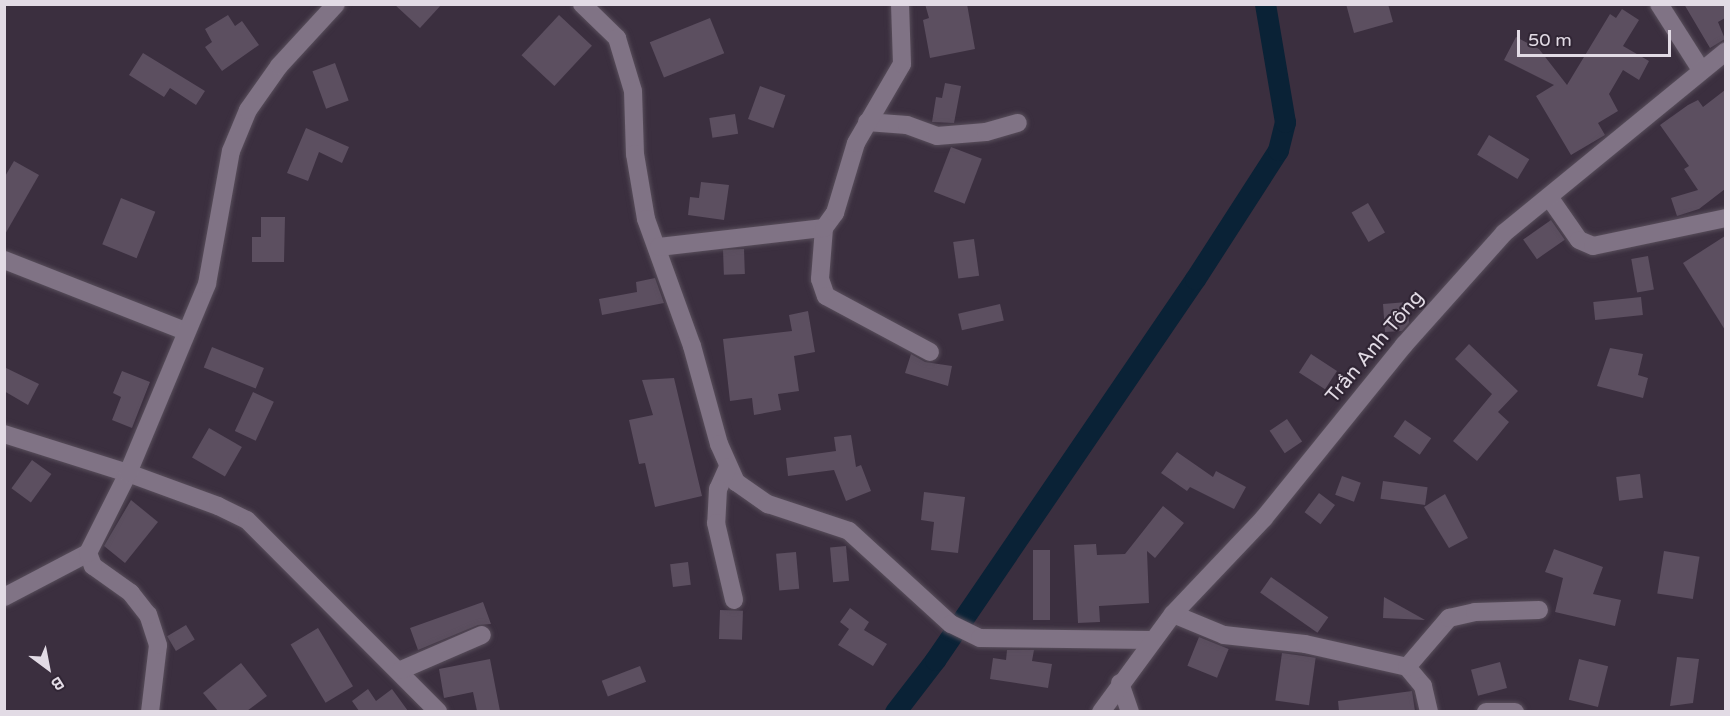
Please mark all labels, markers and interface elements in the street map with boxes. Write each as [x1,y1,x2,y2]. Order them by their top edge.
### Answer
scale bar [1520,18,1674,56]
text: 50 m [1528,29,1572,51]
street label: Trần Anh Tông [1321,286,1429,408]
north arrow [18,638,78,698]
text: B [48,672,68,695]

